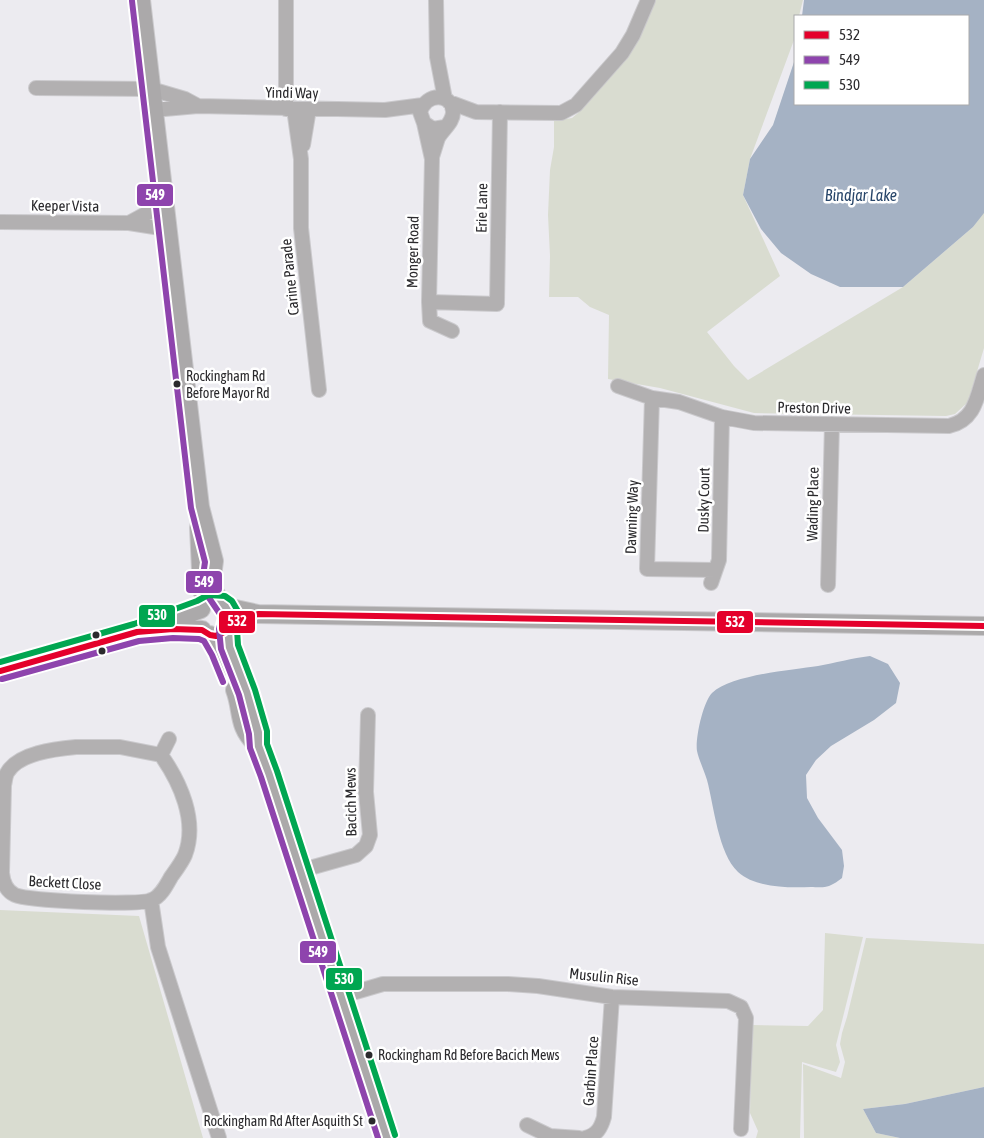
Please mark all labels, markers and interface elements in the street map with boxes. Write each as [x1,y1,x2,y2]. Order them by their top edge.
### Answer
legend [794,15,969,105]
text: 532 [839,26,860,43]
text: 549 [839,51,860,68]
text: 530 [839,76,860,93]
street label: Yindi Way [265,84,319,101]
line badge: 549 [136,183,174,207]
street label: Erie Lane [473,183,490,233]
water label: Bindjar Lake [825,186,897,205]
text: 549 [145,187,165,203]
street label: Keeper Vista [31,196,99,215]
street label: Monger Road [403,216,422,288]
street label: Carine Parade [277,238,302,316]
place label: Rockingham Rd Before Mayor Rd [186,368,270,401]
marker: Rockingham Rd Before Mayor Rd [172,379,182,389]
street label: Preston Drive [777,398,851,417]
street label: Wading Place [803,466,822,541]
street label: Dusky Court [694,467,713,533]
street label: Dawning Way [622,479,641,554]
line badge: 549 [185,570,223,594]
text: 549 [194,574,214,590]
line badge: 530 [138,604,176,628]
text: 530 [147,607,167,623]
line badge: 532 [218,610,256,634]
line badge: 532 [716,610,754,634]
text: 532 [227,613,247,629]
text: 532 [725,614,745,630]
unlabelled marker [91,630,101,640]
unlabelled marker [97,646,107,656]
street label: Bacich Mews [341,767,360,837]
street label: Beckett Close [28,872,102,893]
line badge: 549 [299,940,337,964]
text: 549 [308,944,328,960]
street label: Musulin Rise [569,964,640,989]
line badge: 530 [325,967,363,991]
text: 530 [334,971,354,987]
street label: Garbin Place [580,1035,601,1106]
place label: Rockingham Rd Before Bacich Mews [378,1047,560,1063]
marker: Rockingham Rd Before Bacich Mews [364,1050,374,1060]
place label: Rockingham Rd After Asquith St [204,1113,363,1129]
marker: Rockingham Rd After Asquith St [367,1116,377,1126]

